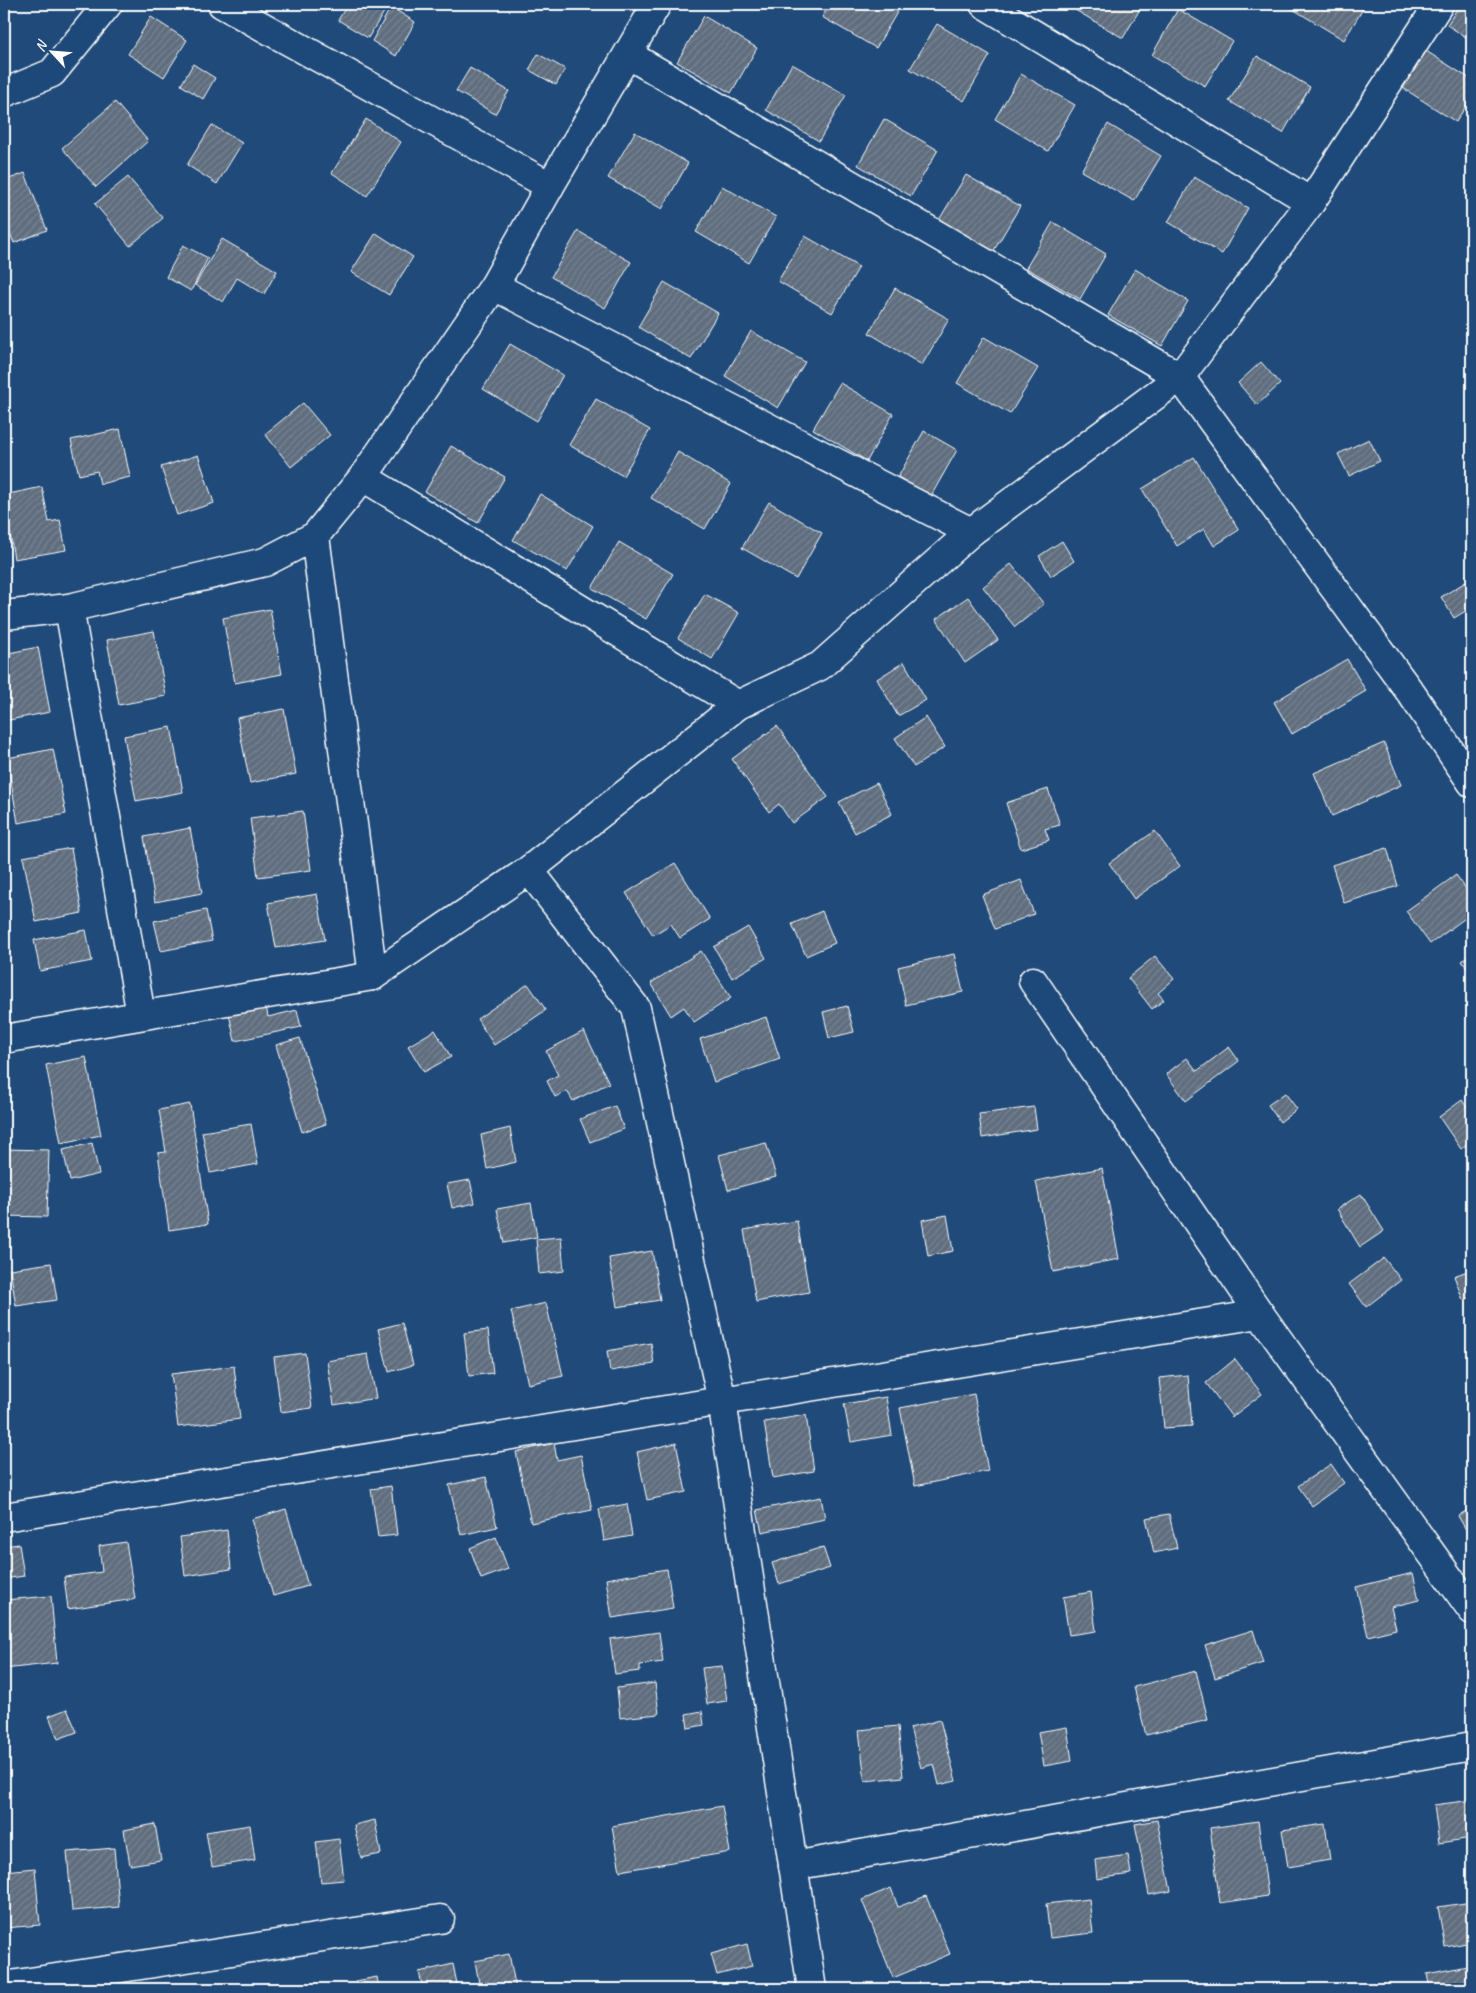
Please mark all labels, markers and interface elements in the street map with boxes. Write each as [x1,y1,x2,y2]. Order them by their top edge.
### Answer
north arrow [28,28,78,78]
text: N [31,37,51,54]

